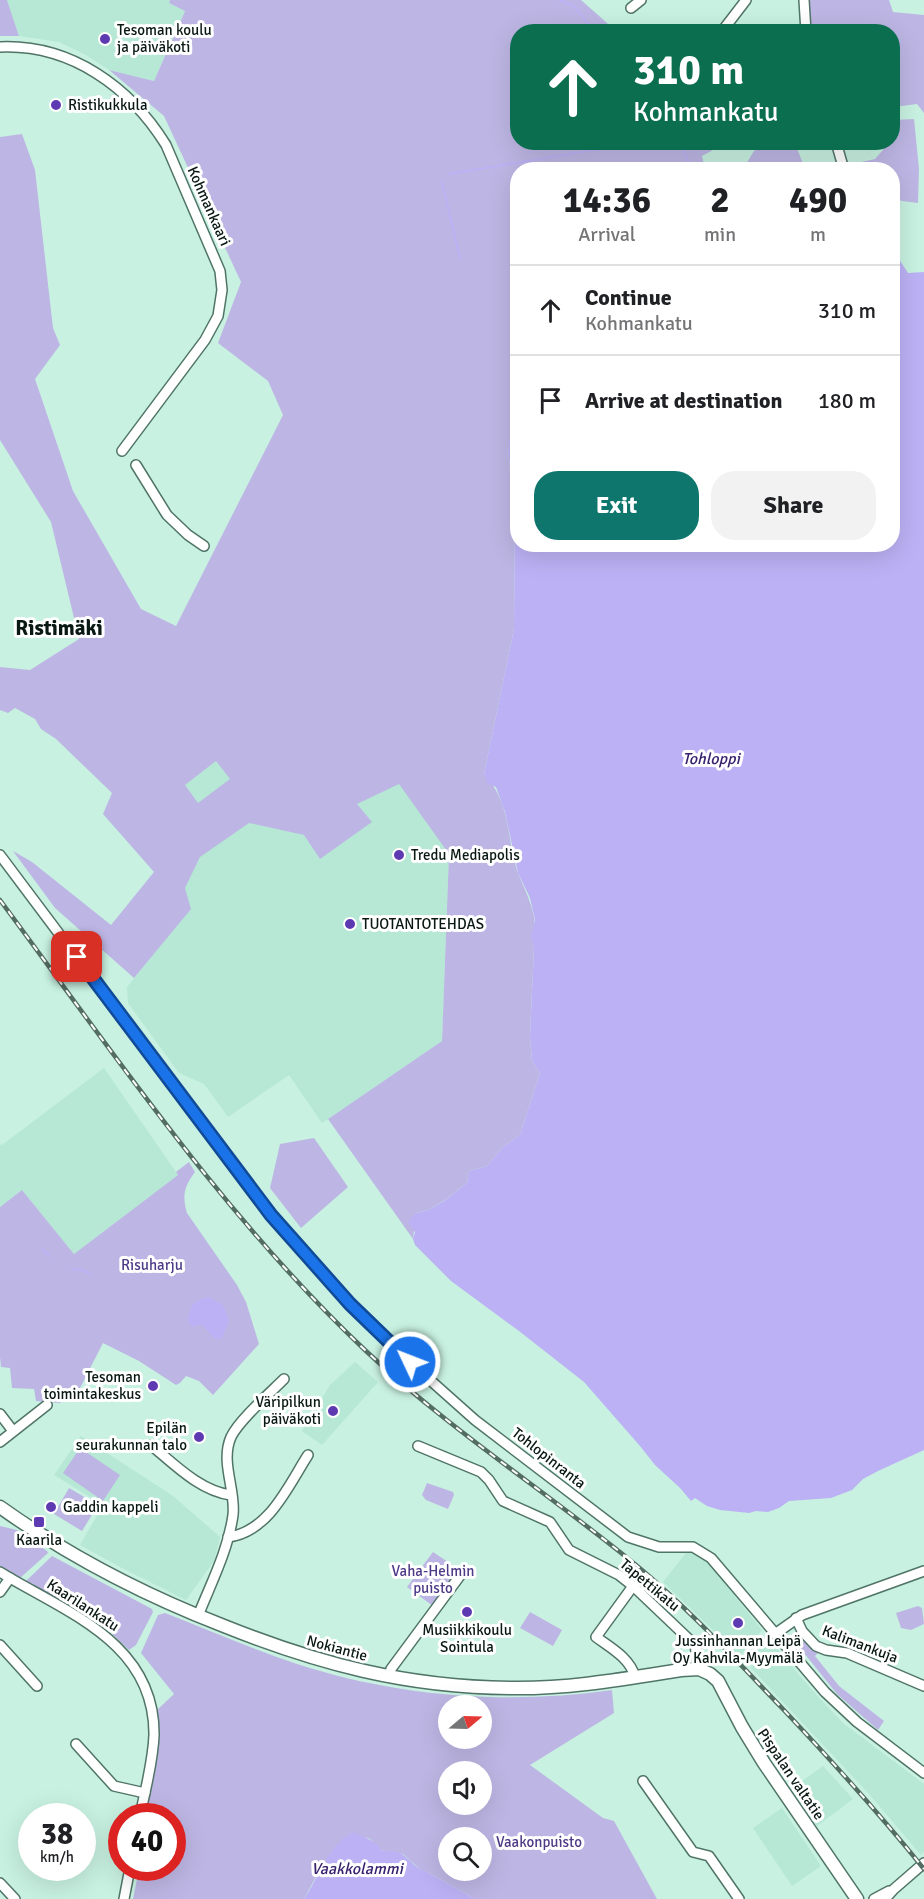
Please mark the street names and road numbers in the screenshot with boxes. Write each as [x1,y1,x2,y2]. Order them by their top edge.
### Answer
street label: Kohmankaari [183,164,235,248]
street label: Tohlopinranta [509,1424,589,1492]
street label: Tapettikatu [616,1555,684,1615]
street label: Kaarilankatu [43,1575,123,1635]
street label: Kalimankuja [819,1621,901,1667]
street label: Nokiantie [305,1631,369,1665]
street label: Pispalan valtatie [754,1725,828,1823]

